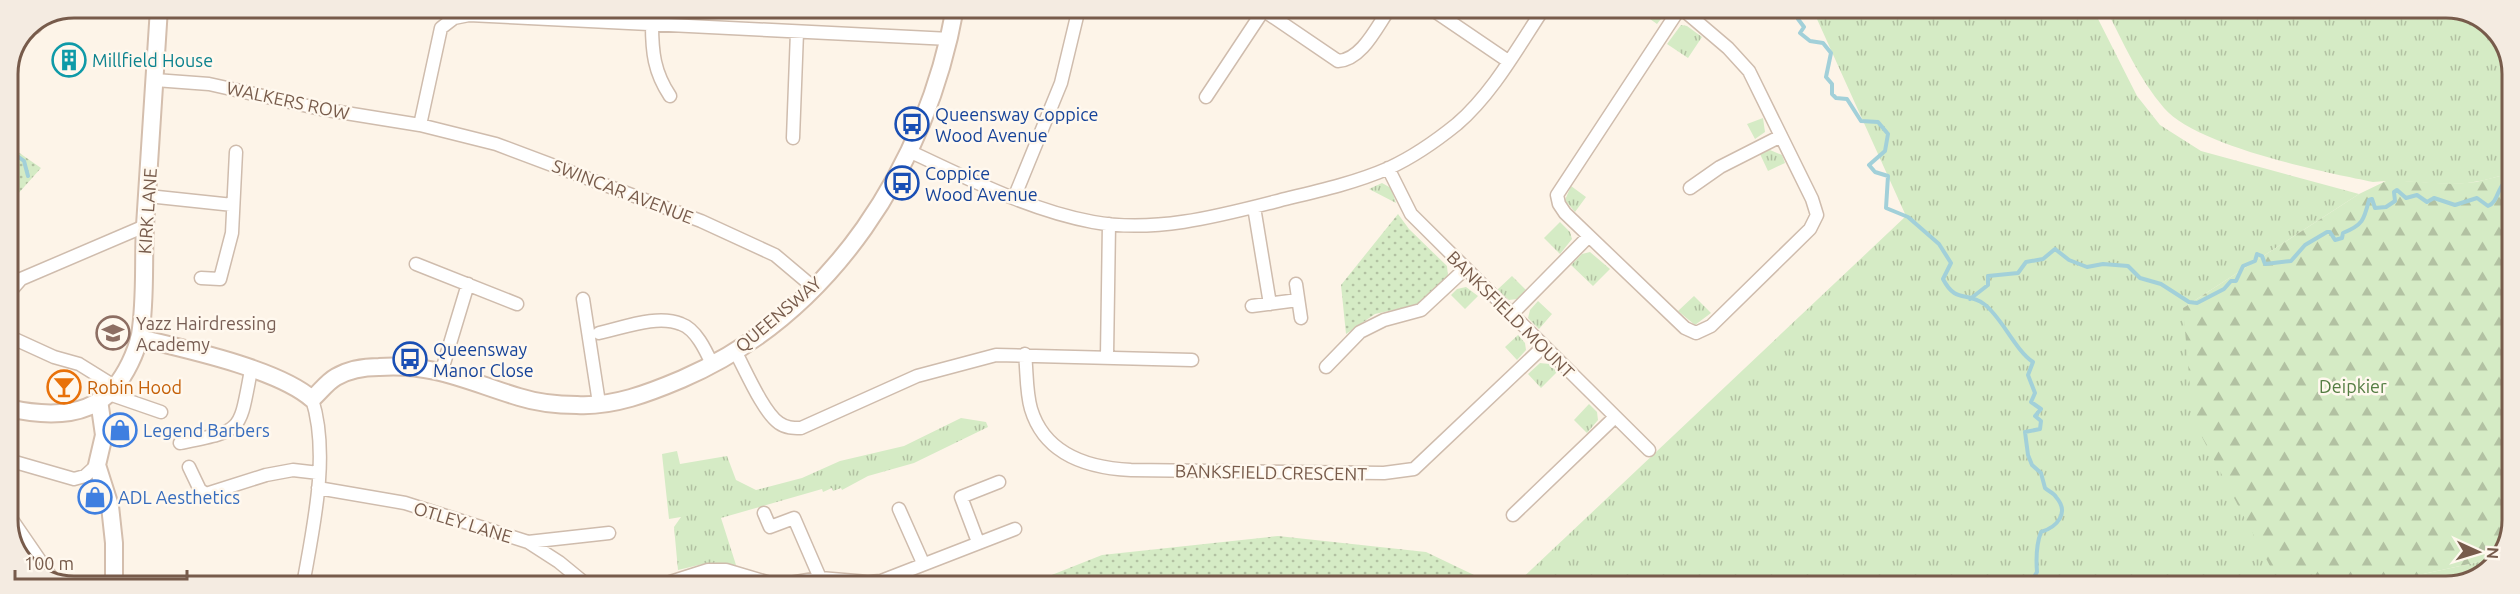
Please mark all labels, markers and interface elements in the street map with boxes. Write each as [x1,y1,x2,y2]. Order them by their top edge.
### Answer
building icon: Millfield House [51,42,87,78]
place label: Millfield House [92,50,213,70]
street label: WALKERS ROW [225,77,352,123]
place label: Queensway Coppice Wood Avenue [935,104,1098,145]
bus stop icon: Queensway Coppice Wood Avenue [894,106,930,142]
street label: SWINCAR AVENUE [550,155,696,227]
place label: Coppice Wood Avenue [925,163,1038,204]
bus stop icon: Coppice Wood Avenue [884,165,920,201]
street label: KIRK LANE [134,167,160,255]
street label: BANKSFIELD MOUNT [1443,246,1579,382]
street label: QUEENSWAY [731,272,826,356]
place label: Yazz Hairdressing Academy [136,313,277,354]
school or university icon: Yazz Hairdressing Academy [95,315,131,351]
place label: Queensway Manor Close [433,339,534,380]
bus stop icon: Queensway Manor Close [392,341,428,377]
bar icon: Robin Hood [46,369,82,405]
park label: Deipkier [2319,376,2387,396]
place label: Robin Hood [87,377,182,397]
shop icon: Legend Barbers [102,412,138,448]
place label: Legend Barbers [143,420,270,440]
street label: BANKSFIELD CRESCENT [1175,460,1367,484]
shop icon: ADL Aesthetics [77,479,113,515]
place label: ADL Aesthetics [118,487,240,507]
street label: OTLEY LANE [411,498,515,546]
north arrow [2448,522,2508,582]
scale bar [15,543,188,581]
text: N [2484,546,2502,560]
text: 100 m [24,553,74,573]

